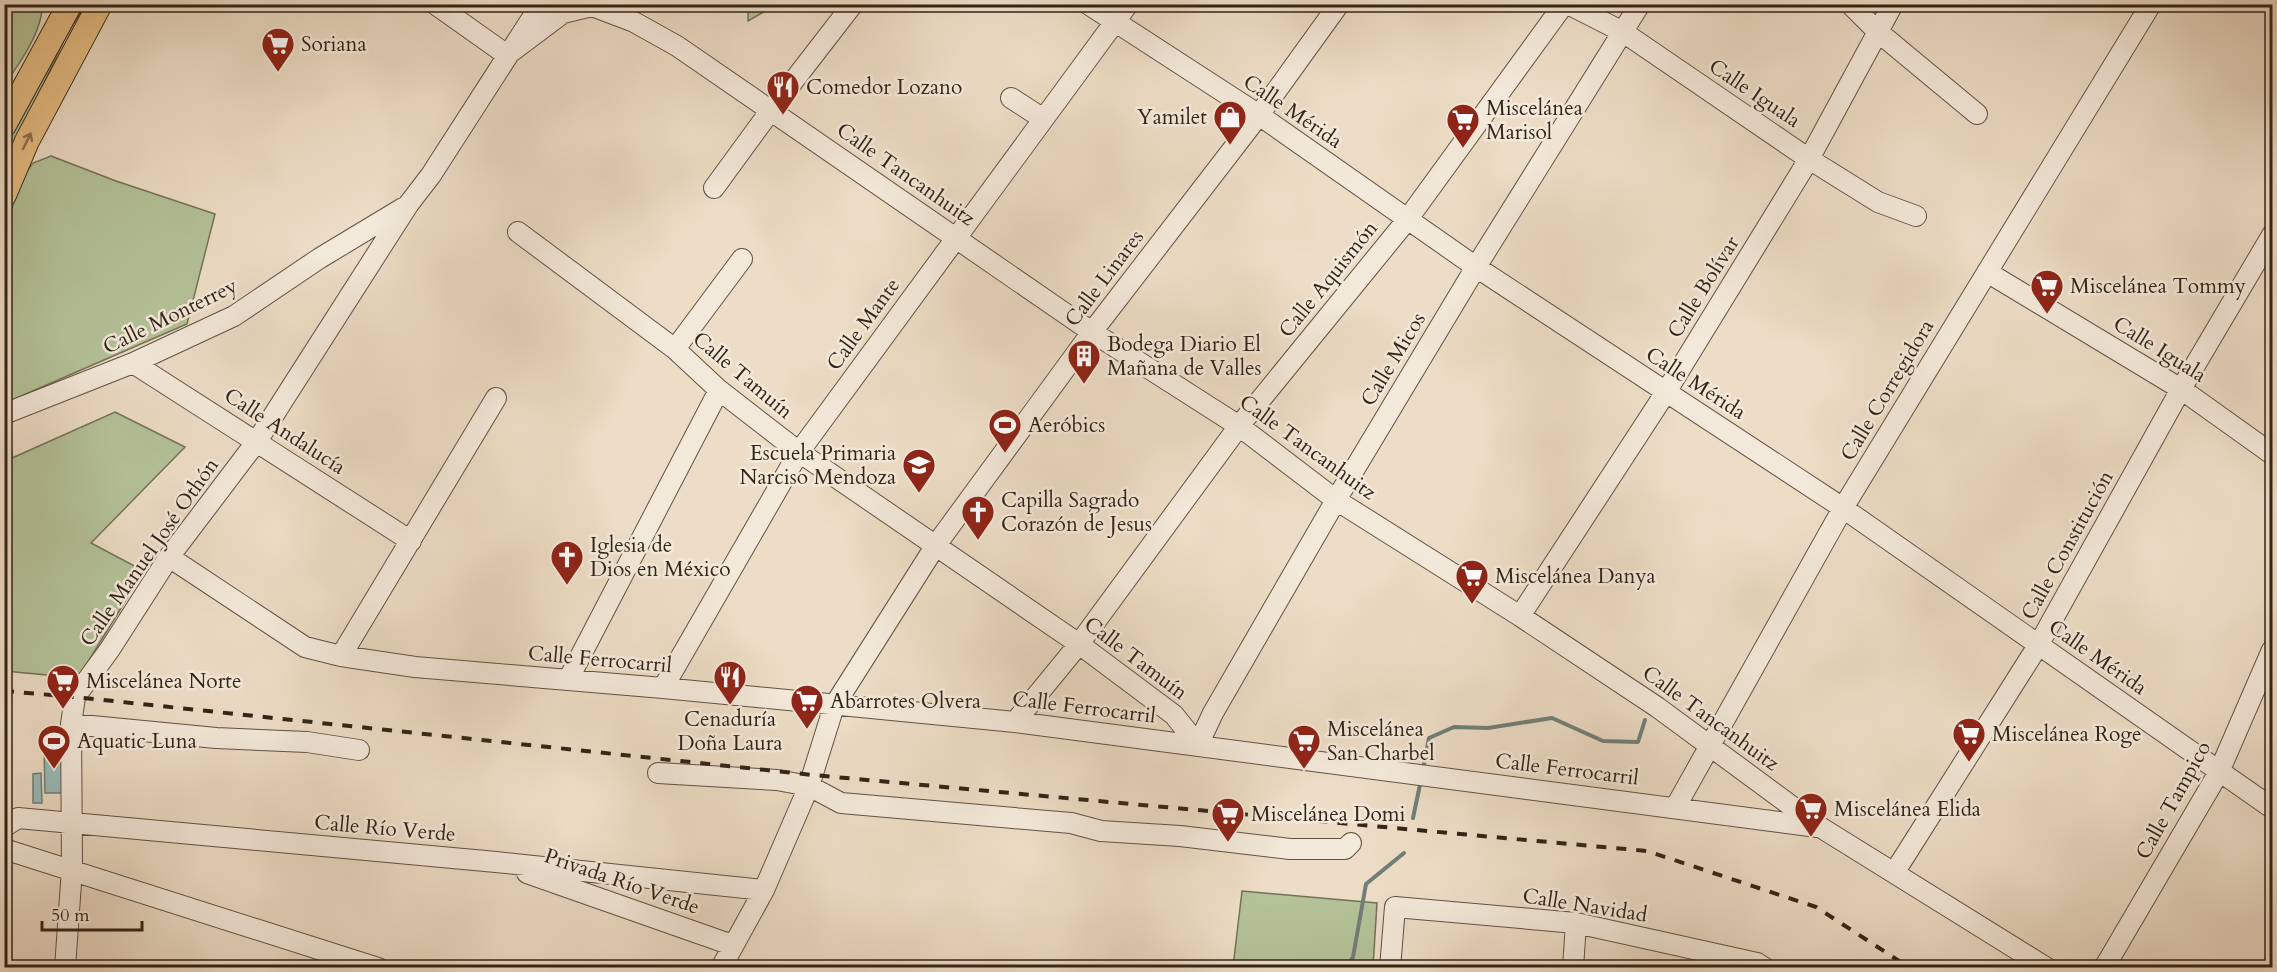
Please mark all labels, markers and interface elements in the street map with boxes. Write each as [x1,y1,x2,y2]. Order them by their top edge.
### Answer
supermarket icon: Soriana [260,26,296,73]
place label: Soriana [301,30,367,59]
street label: Calle Iguala [1703,52,1806,135]
street label: Calle Mérida [1237,67,1348,155]
restaurant icon: Comedor Lozano [765,69,801,116]
place label: Comedor Lozano [806,73,962,102]
place label: Miscelánea Marisol [1486,94,1583,147]
shop icon: Yamilet [1212,99,1248,146]
supermarket icon: Miscelánea Marisol [1445,102,1481,149]
place label: Yamilet [1137,103,1207,132]
street label: Calle Tancanhuitz [831,116,981,233]
one-way arrow [22,133,34,151]
street label: Calle Aquismón [1272,215,1385,344]
street label: Calle Linares [1058,224,1151,333]
street label: Calle Bolívar [1661,230,1746,344]
supermarket icon: Miscelánea Tommy [2029,268,2065,315]
street label: Calle Monterrey [98,271,242,362]
street label: Calle Mante [820,272,907,376]
place label: Miscelánea Tommy [2070,272,2246,301]
street label: Calle Micos [1354,307,1433,412]
street label: Calle Iguala [2108,309,2212,390]
street label: Calle Corregidora [1834,314,1941,466]
street label: Calle Tamuín [686,325,799,426]
place label: Bodega Diario El Mañana de Valles [1107,330,1262,383]
building icon: Bodega Diario El Mañana de Valles [1066,338,1102,385]
street label: Calle Mérida [1640,340,1751,427]
street label: Calle Andalucía [218,381,351,482]
street label: Calle Tancanhuitz [1233,388,1383,507]
sports icon: Aeróbics [987,407,1023,454]
place label: Aeróbics [1028,411,1105,440]
place label: Escuela Primaria Narciso Mendoza [740,439,896,492]
school or university icon: Escuela Primaria Narciso Mendoza [901,447,937,494]
street label: Calle Manuel José Othón [73,452,226,652]
street label: Calle Constitución [2014,465,2121,625]
place label: Capilla Sagrado Corazón de Jesus [1001,486,1152,539]
church icon: Capilla Sagrado Corazón de Jesus [960,494,996,541]
place label: Iglesia de Dios en México [590,531,731,584]
church icon: Iglesia de Dios en México [549,539,585,586]
supermarket icon: Miscelánea Danya [1454,558,1490,605]
place label: Miscelánea Danya [1495,562,1656,591]
street label: Calle Tamuín [1078,610,1193,707]
street label: Calle Mérida [2043,613,2153,702]
street label: Calle Ferrocarril [527,639,673,680]
restaurant icon: Cenaduría Doña Laura [712,659,748,706]
street label: Calle Tancanhuitz [1636,659,1786,778]
supermarket icon: Miscelánea Norte [45,663,81,710]
place label: Miscelánea Norte [86,667,242,696]
supermarket icon: Abarrotes Olvera [789,683,825,730]
street label: Calle Ferrocarril [1011,684,1157,731]
place label: Abarrotes Olvera [830,687,981,716]
place label: Cenaduría Doña Laura [677,705,783,758]
place label: Miscelánea San Charbel [1327,715,1435,768]
supermarket icon: Miscelánea Roge [1951,716,1987,763]
place label: Miscelánea Roge [1992,720,2142,749]
sports icon: Aquatic Luna [36,723,72,770]
supermarket icon: Miscelánea San Charbel [1286,723,1322,770]
place label: Aquatic Luna [77,727,197,756]
street label: Calle Tampico [2129,736,2218,865]
street label: Calle Ferrocarril [1494,746,1640,793]
supermarket icon: Miscelánea Elida [1793,791,1829,838]
place label: Miscelánea Elida [1834,795,1981,824]
supermarket icon: Miscelánea Domi [1210,796,1246,843]
place label: Miscelánea Domi [1251,800,1406,829]
street label: Calle Río Verde [313,808,457,849]
street label: Privada Río Verde [540,841,703,922]
street label: Calle Navidad [1520,881,1649,930]
scale bar [42,894,142,932]
text: 50 m [51,903,90,928]

